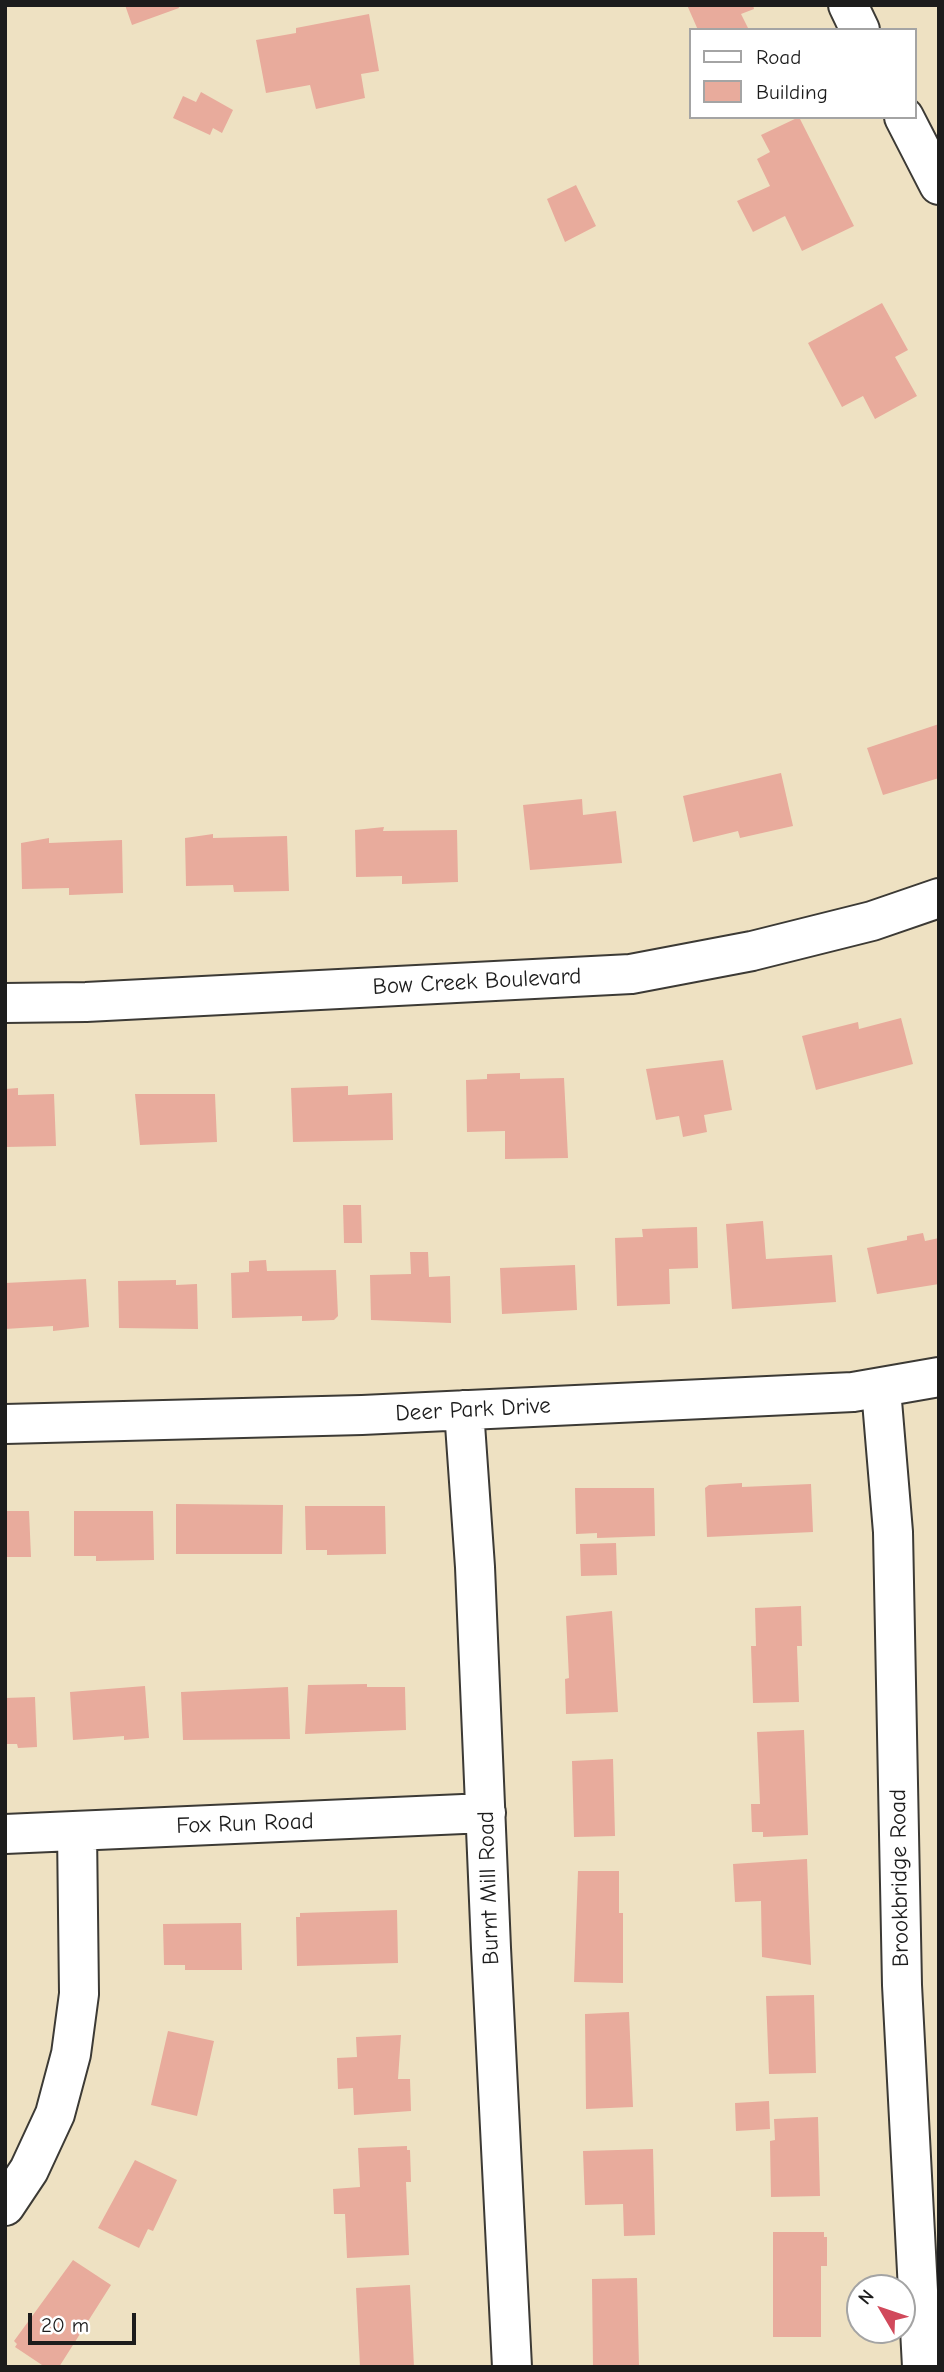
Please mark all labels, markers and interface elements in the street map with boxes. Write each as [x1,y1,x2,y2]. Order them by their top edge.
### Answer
legend [688,28,916,119]
text: Road [756,45,801,69]
text: Building [756,80,828,104]
street label: Bow Creek Boulevard [372,963,582,1001]
street label: Deer Park Drive [395,1392,551,1428]
street label: Brookbridge Road [885,1789,915,1967]
street label: Fox Run Road [176,1808,314,1840]
street label: Burnt Mill Road [473,1811,505,1965]
north arrow [846,2274,916,2344]
text: N [854,2285,879,2309]
scale bar [32,2298,140,2342]
text: 20 m [41,2313,89,2337]

